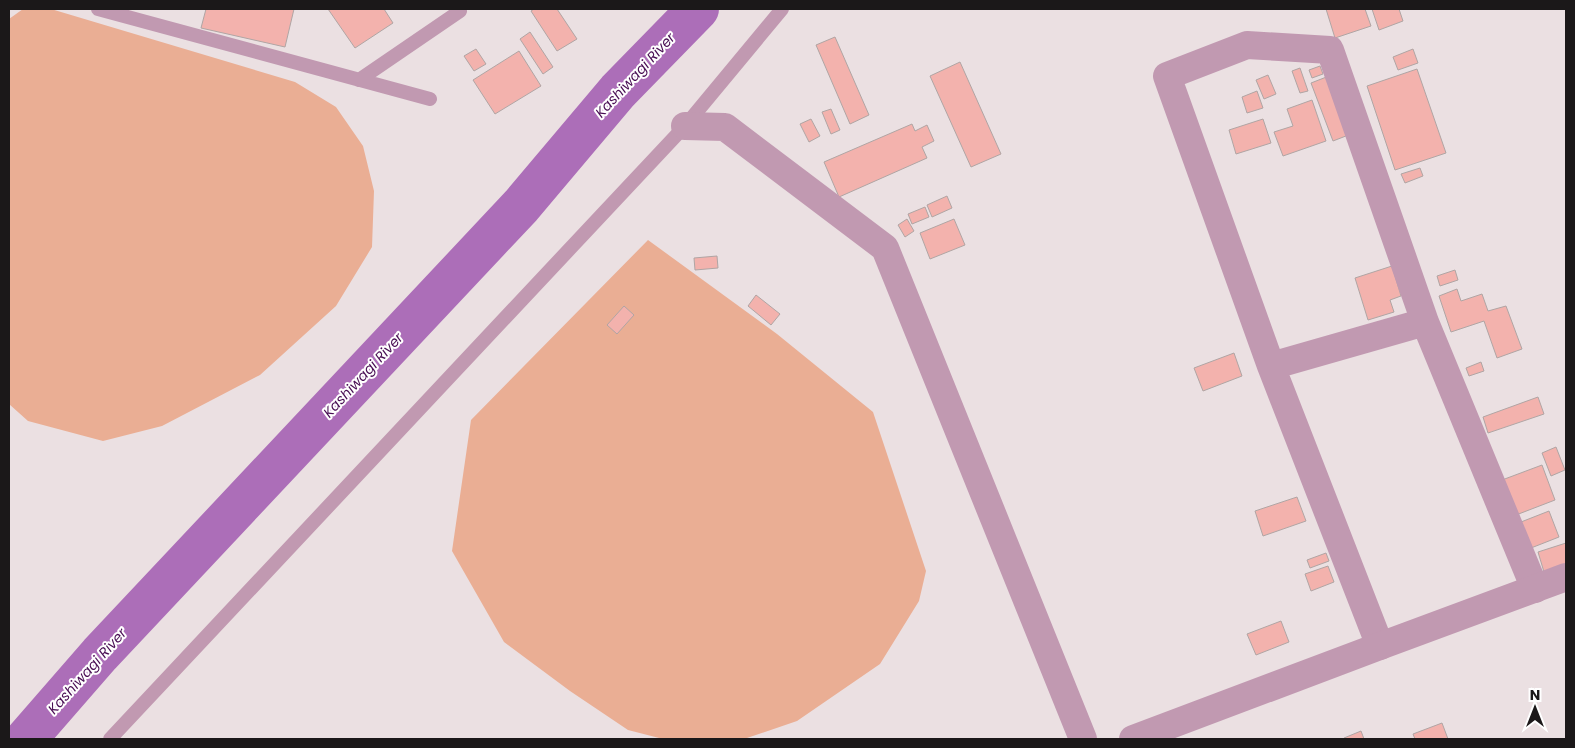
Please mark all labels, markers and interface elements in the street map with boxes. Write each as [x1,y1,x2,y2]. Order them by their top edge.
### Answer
water label: Kashiwagi River [590,28,680,122]
water label: Kashiwagi River [318,328,408,422]
water label: Kashiwagi River [43,623,132,718]
north arrow [1510,683,1560,733]
text: N [1530,685,1540,705]

